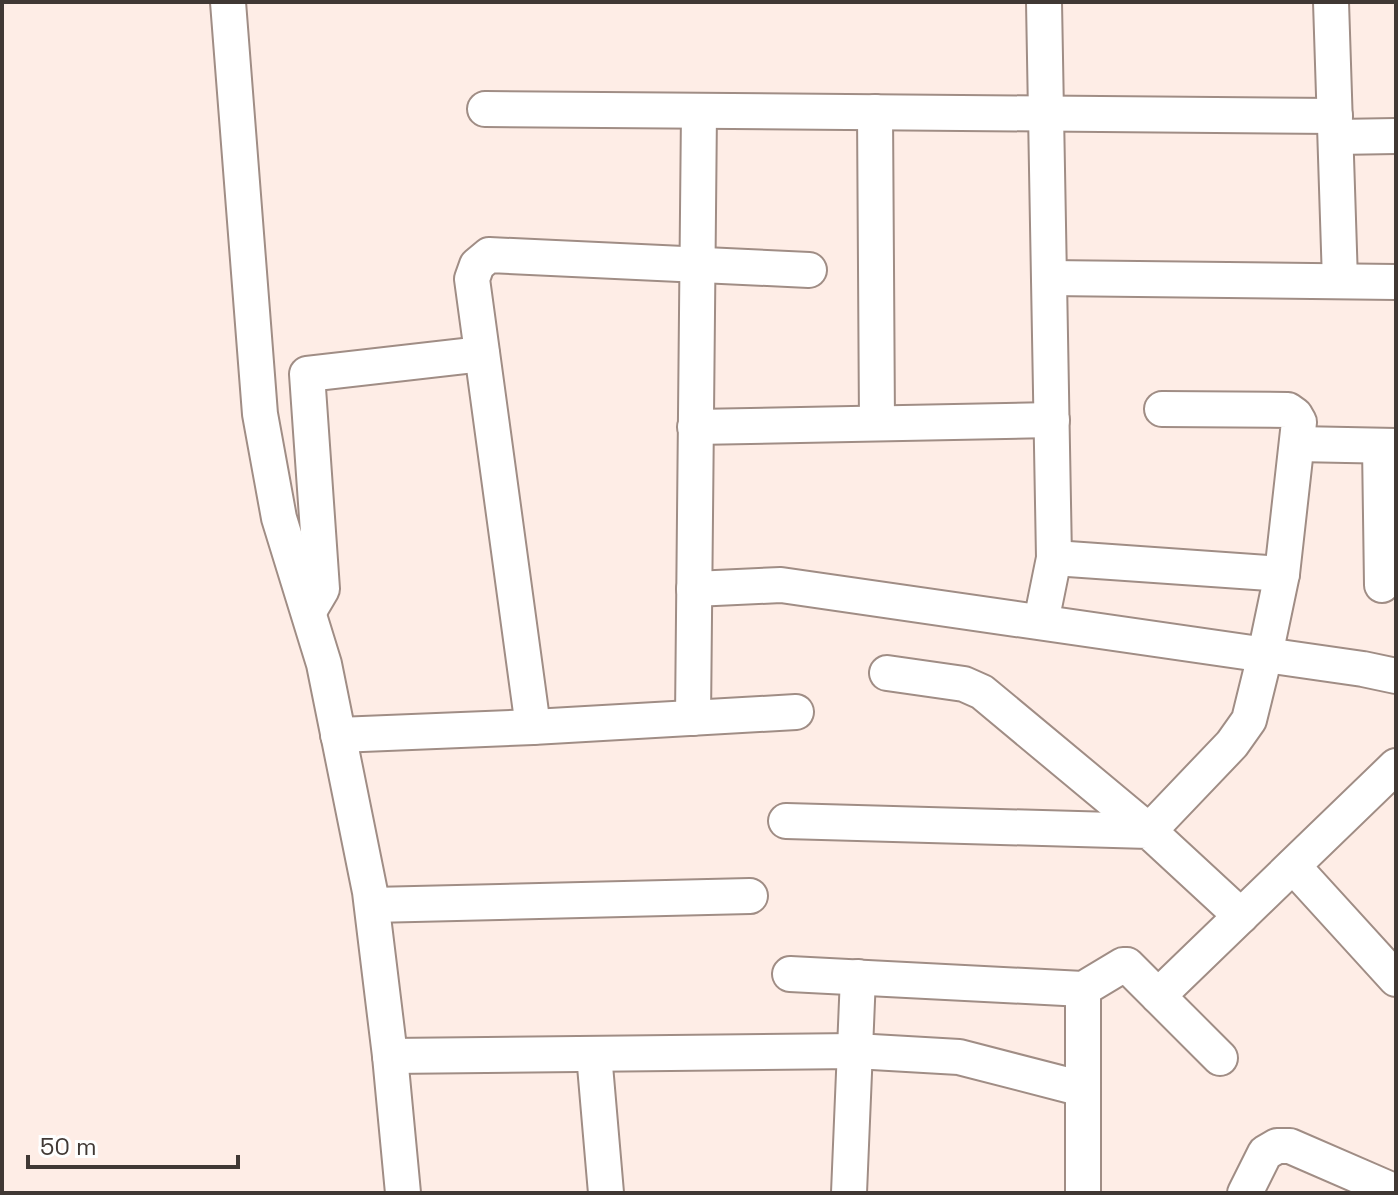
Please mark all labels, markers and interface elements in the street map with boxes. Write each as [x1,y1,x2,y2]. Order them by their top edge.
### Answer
scale bar [28,1119,238,1169]
text: 50 m [40,1131,97,1162]

